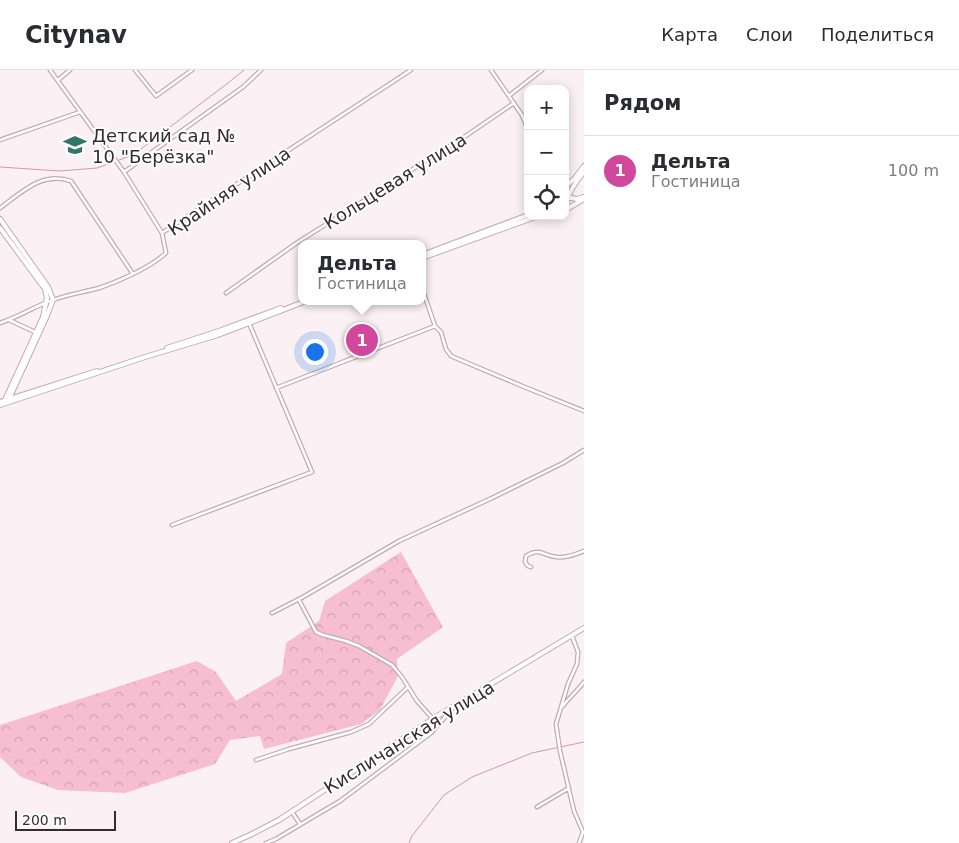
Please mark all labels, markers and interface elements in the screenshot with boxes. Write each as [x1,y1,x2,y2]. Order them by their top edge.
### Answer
text: Citynav [25,21,127,49]
text: Карта [661,24,718,45]
text: Слои [746,24,793,45]
text: Поделиться [821,24,934,45]
map controls [524,85,569,220]
button: + [524,85,569,130]
text: Рядом [604,91,681,115]
place label: Детский сад № 10 "Берёзка" [92,125,235,167]
street label: Кольцевая улица [320,128,470,234]
button: − [524,130,569,175]
school or university icon: Детский сад № 10 "Берёзка" [62,132,88,158]
street label: Крайняя улица [164,142,294,240]
text: Дельта [651,150,731,172]
text: 1 [614,161,626,180]
text: 100 m [888,161,939,180]
text: Гостиница [651,172,741,191]
button: locate [524,175,569,220]
popup [298,240,426,305]
text: Дельта [317,252,397,274]
text: Гостиница [317,274,407,293]
pin: 1 [346,321,378,359]
your location [302,339,328,365]
street label: Кисличанская улица [320,676,498,798]
scale bar [15,808,116,831]
text: 200 m [22,812,67,828]

